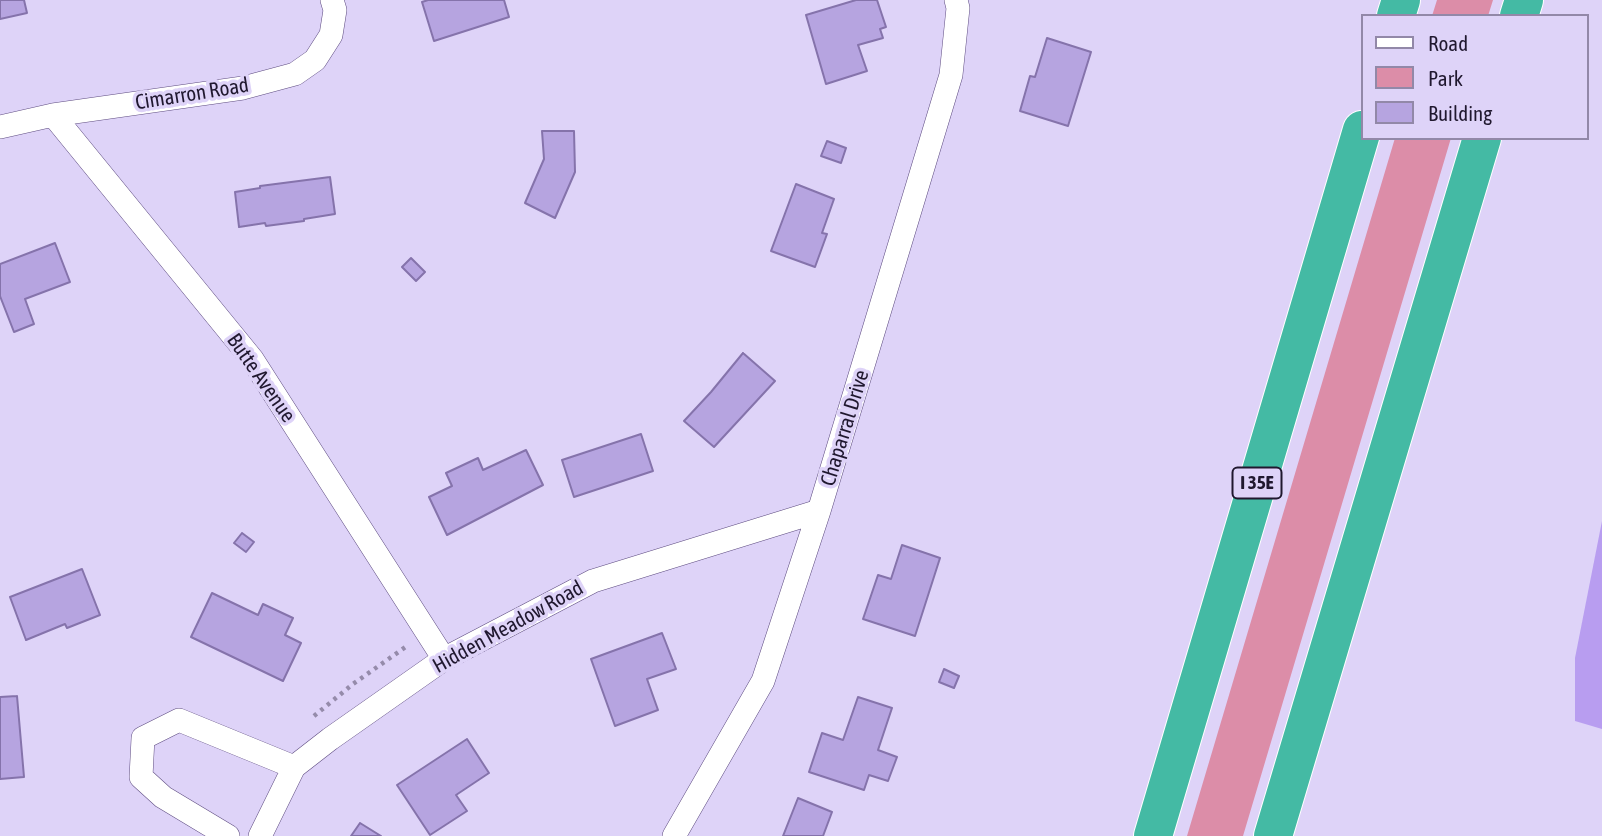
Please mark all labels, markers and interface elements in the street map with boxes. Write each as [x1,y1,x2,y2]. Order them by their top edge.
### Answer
legend [1360,14,1588,140]
text: Road [1428,31,1468,55]
text: Park [1428,66,1463,90]
street label: Cimarron Road [133,73,251,115]
text: Building [1428,101,1492,125]
street label: Butte Avenue [221,329,301,427]
street label: Chaparral Drive [815,367,875,489]
road number: I 35E [1232,468,1282,498]
street label: Hidden Meadow Road [428,575,588,679]

